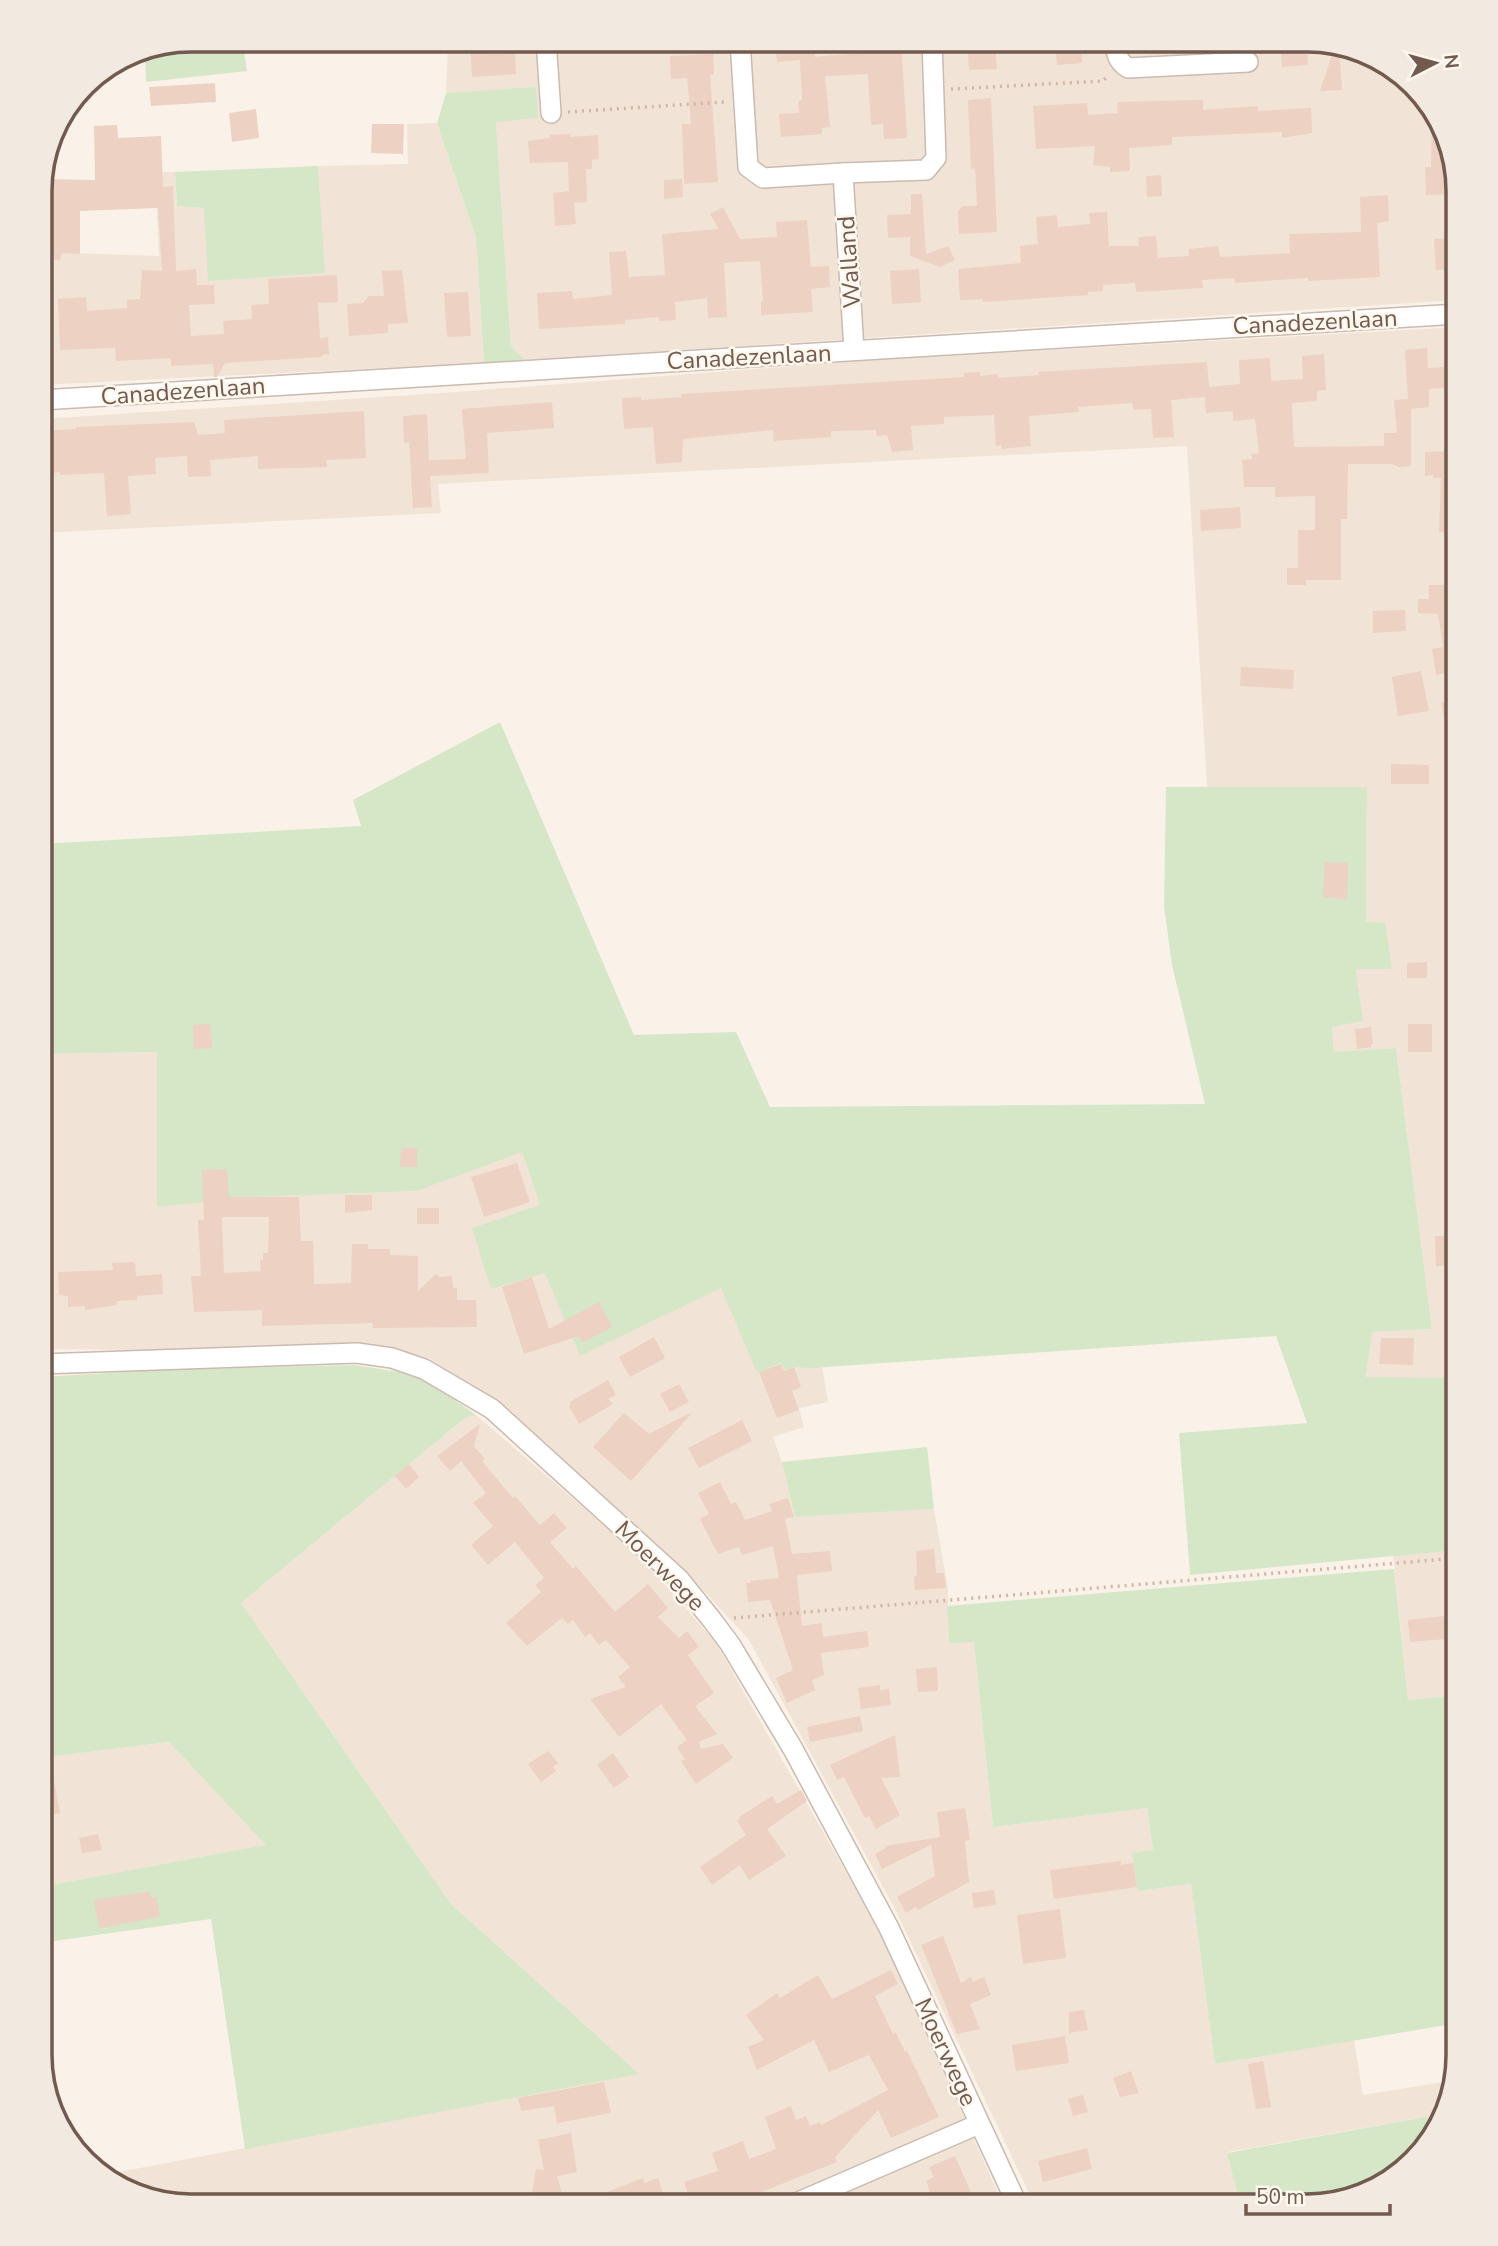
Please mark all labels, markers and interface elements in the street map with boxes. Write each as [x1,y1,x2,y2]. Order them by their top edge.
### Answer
north arrow [1400,28,1470,98]
text: N [1437,53,1465,70]
street label: Walland [830,215,868,309]
street label: Canadezenlaan [1232,302,1398,342]
street label: Canadezenlaan [666,337,832,377]
street label: Canadezenlaan [100,369,266,413]
street label: Moerwege [608,1514,712,1618]
street label: Moerwege [907,1993,985,2111]
scale bar [1246,2172,1390,2216]
text: 50 m [1256,2183,1305,2211]

